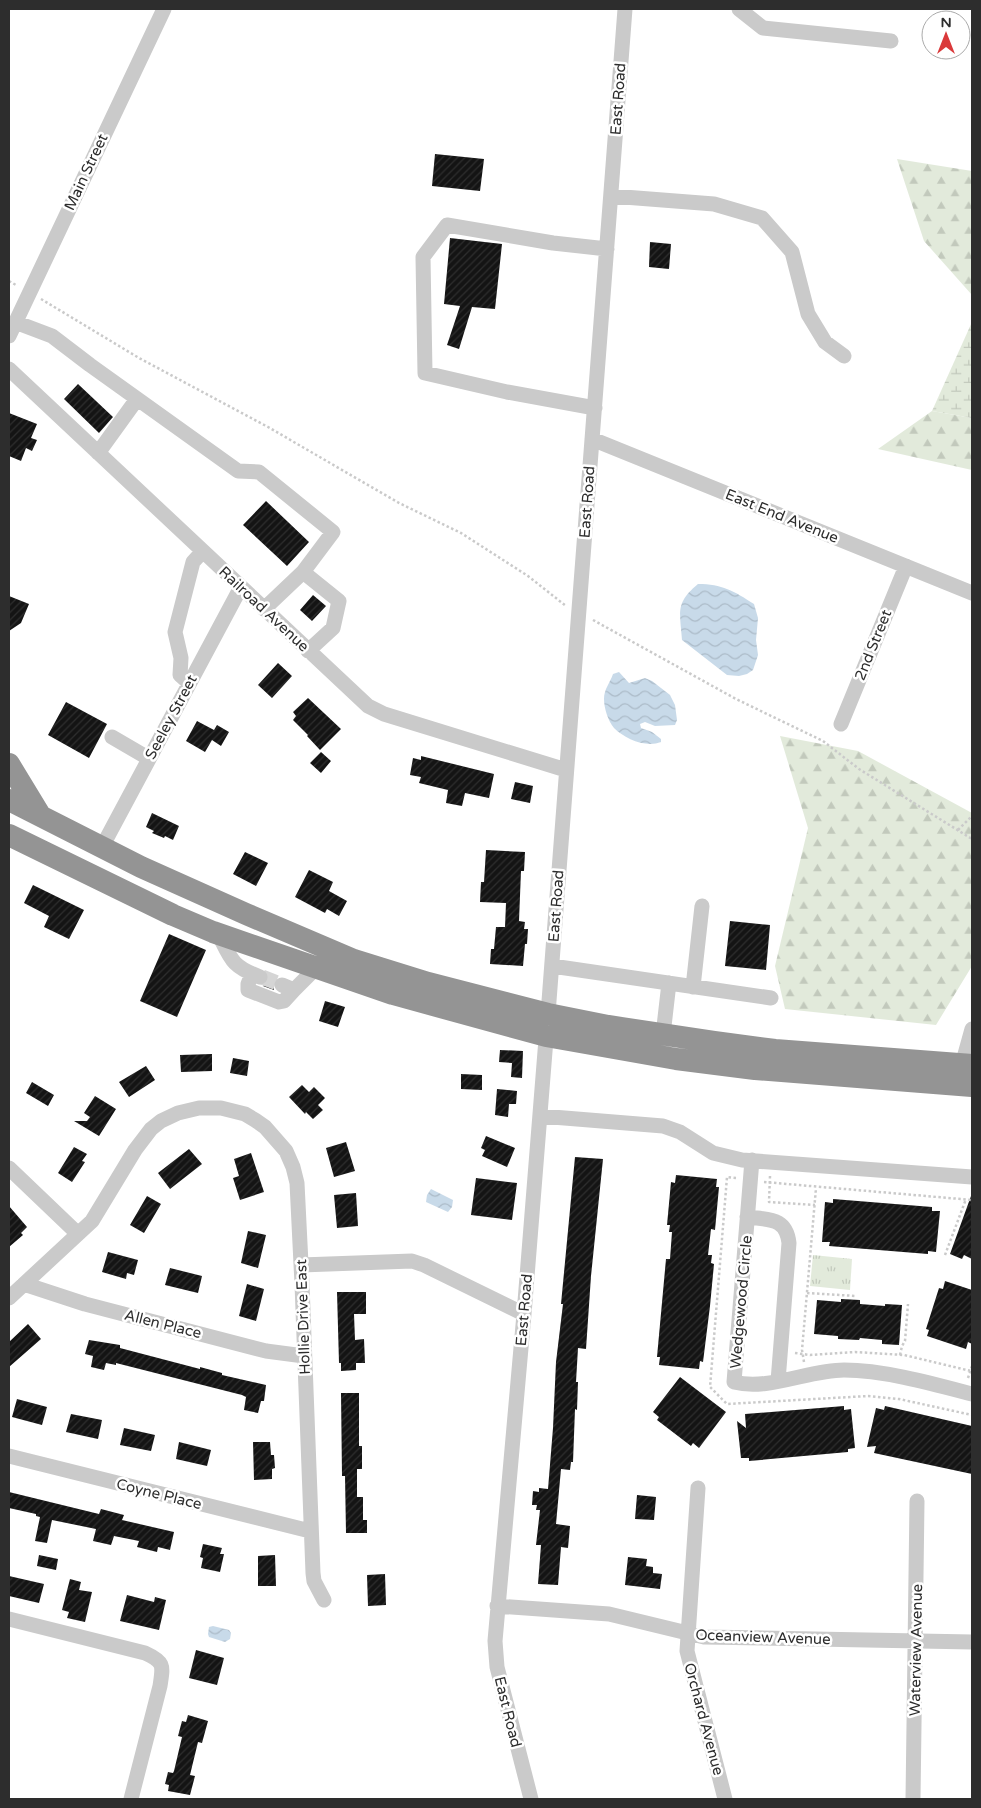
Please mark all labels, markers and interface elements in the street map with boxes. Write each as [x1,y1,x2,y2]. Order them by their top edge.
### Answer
north arrow [921,10,971,60]
text: N [940,14,952,31]
street label: East Road [606,62,630,136]
street label: Main Street [60,131,112,213]
street label: East Road [575,465,599,539]
street label: East End Avenue [723,485,841,547]
street label: Railroad Avenue [215,563,313,655]
street label: 2nd Street [851,607,895,683]
street label: Seeley Street [141,671,201,762]
street label: East Road [544,869,568,943]
street label: Wedgewood Circle [726,1235,756,1369]
street label: Hollie Drive East [292,1259,314,1375]
street label: East Road [512,1273,536,1347]
street label: Allen Place [123,1306,203,1342]
street label: Coyne Place [114,1475,204,1513]
street label: Waterview Avenue [906,1584,926,1716]
street label: Oceanview Avenue [695,1626,831,1648]
street label: Orchard Avenue [680,1661,728,1777]
street label: East Road [491,1675,525,1749]

